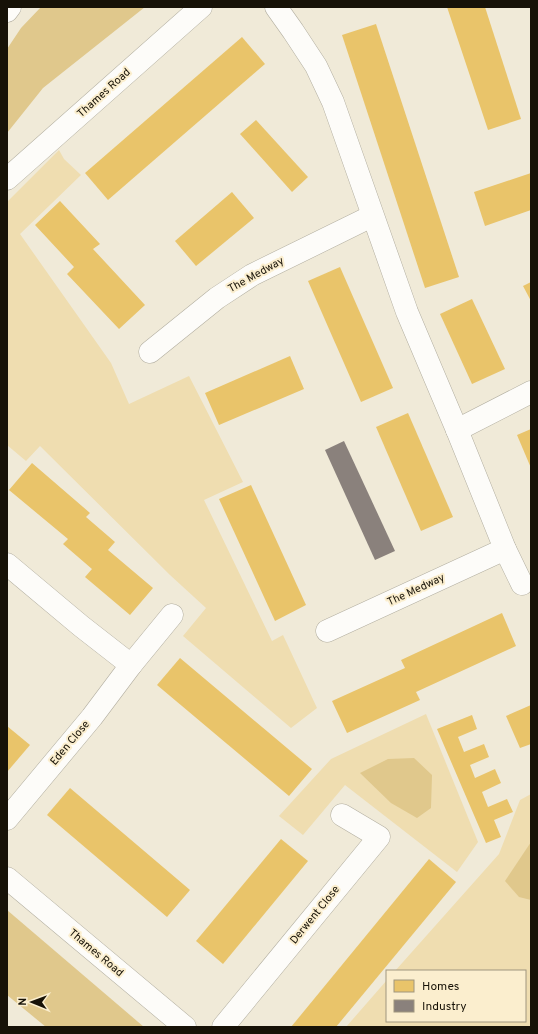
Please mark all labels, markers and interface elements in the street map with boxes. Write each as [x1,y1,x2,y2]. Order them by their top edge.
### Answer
street label: Thames Road [74,65,134,121]
street label: The Medway [226,254,287,296]
street label: The Medway [385,571,447,609]
street label: Eden Close [47,718,93,768]
street label: Derwent Close [287,883,343,947]
street label: Thames Road [66,926,126,980]
legend [386,970,526,1022]
text: Homes [422,979,459,995]
north arrow [12,982,52,1022]
text: N [16,998,30,1006]
text: Industry [422,999,467,1015]

